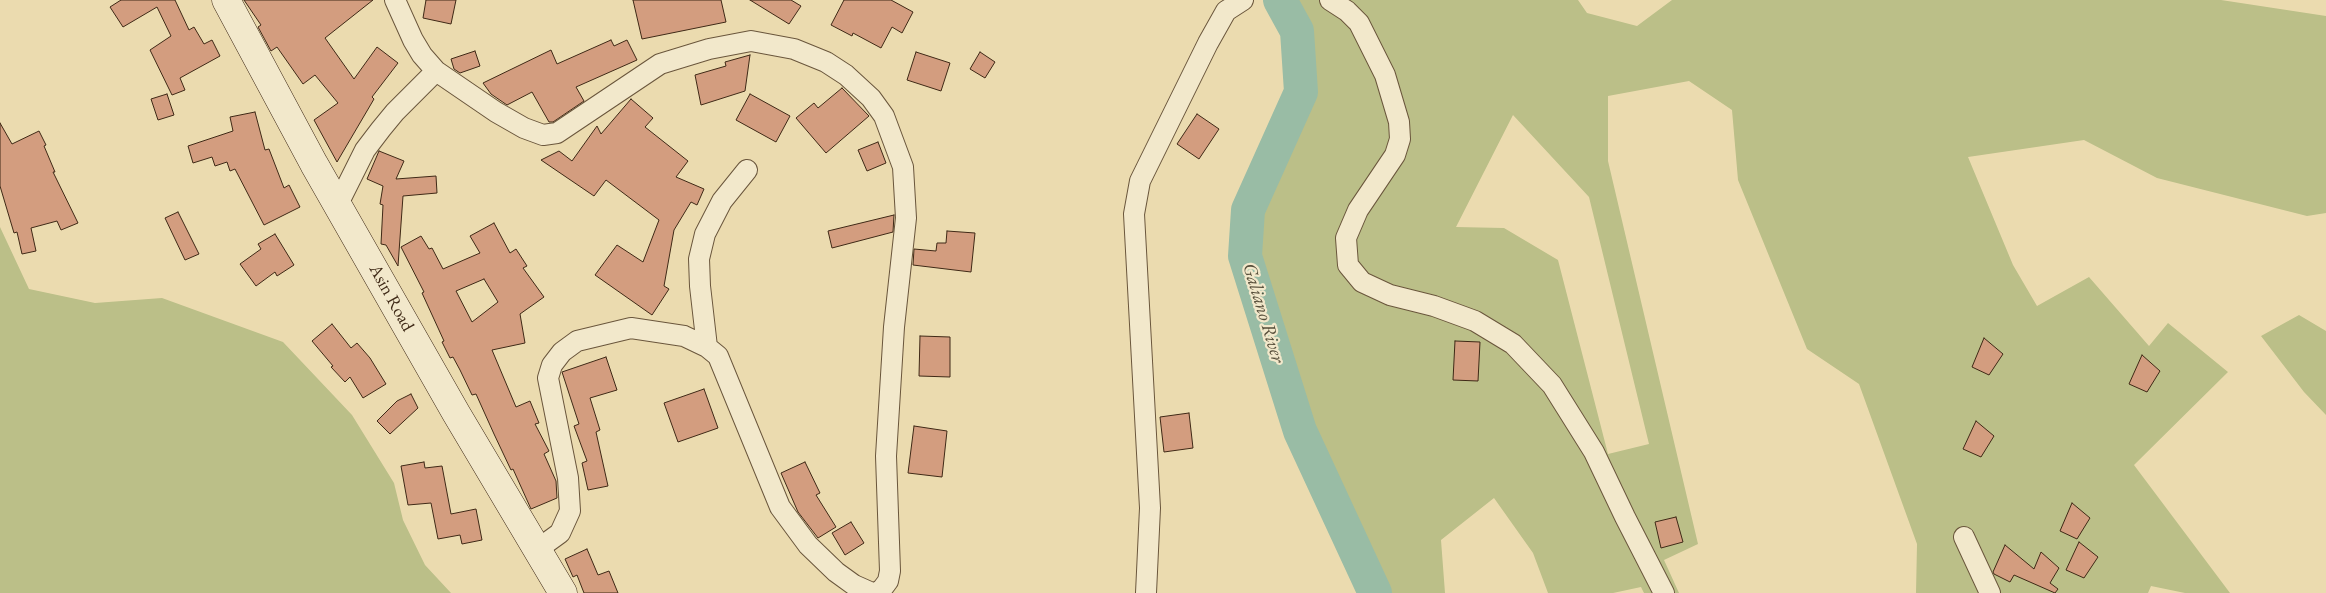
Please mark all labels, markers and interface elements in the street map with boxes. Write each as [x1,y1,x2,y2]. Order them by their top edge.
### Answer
water label: Galiano River [1237,260,1289,366]
street label: Asin Road [364,261,418,335]

